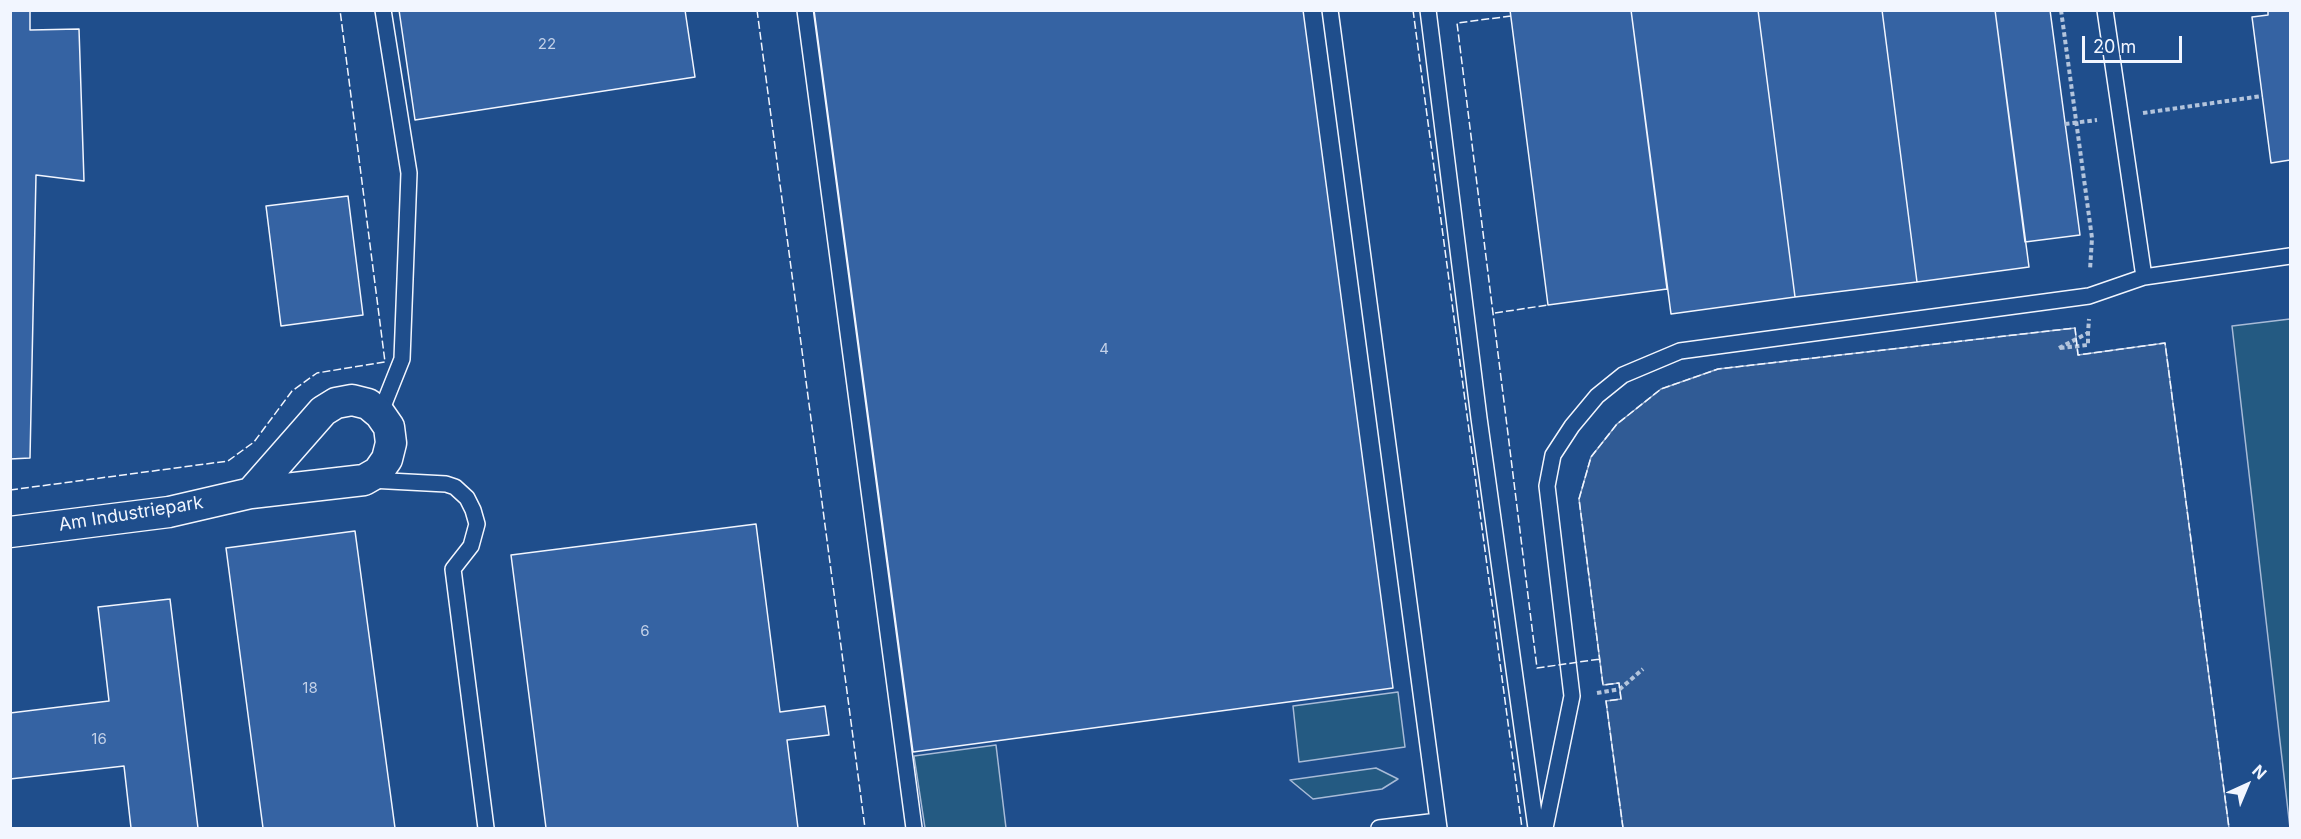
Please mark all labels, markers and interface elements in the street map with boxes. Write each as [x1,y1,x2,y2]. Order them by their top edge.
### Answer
scale bar [2085,24,2186,62]
house number: 22 [538,35,556,53]
text: 20 m [2093,36,2136,57]
house number: 4 [1099,340,1109,358]
street label: Am Industriepark [57,492,205,536]
house number: 6 [640,622,650,640]
house number: 18 [302,679,318,697]
house number: 16 [91,730,107,748]
north arrow [2217,755,2277,815]
text: N [2248,761,2271,783]

